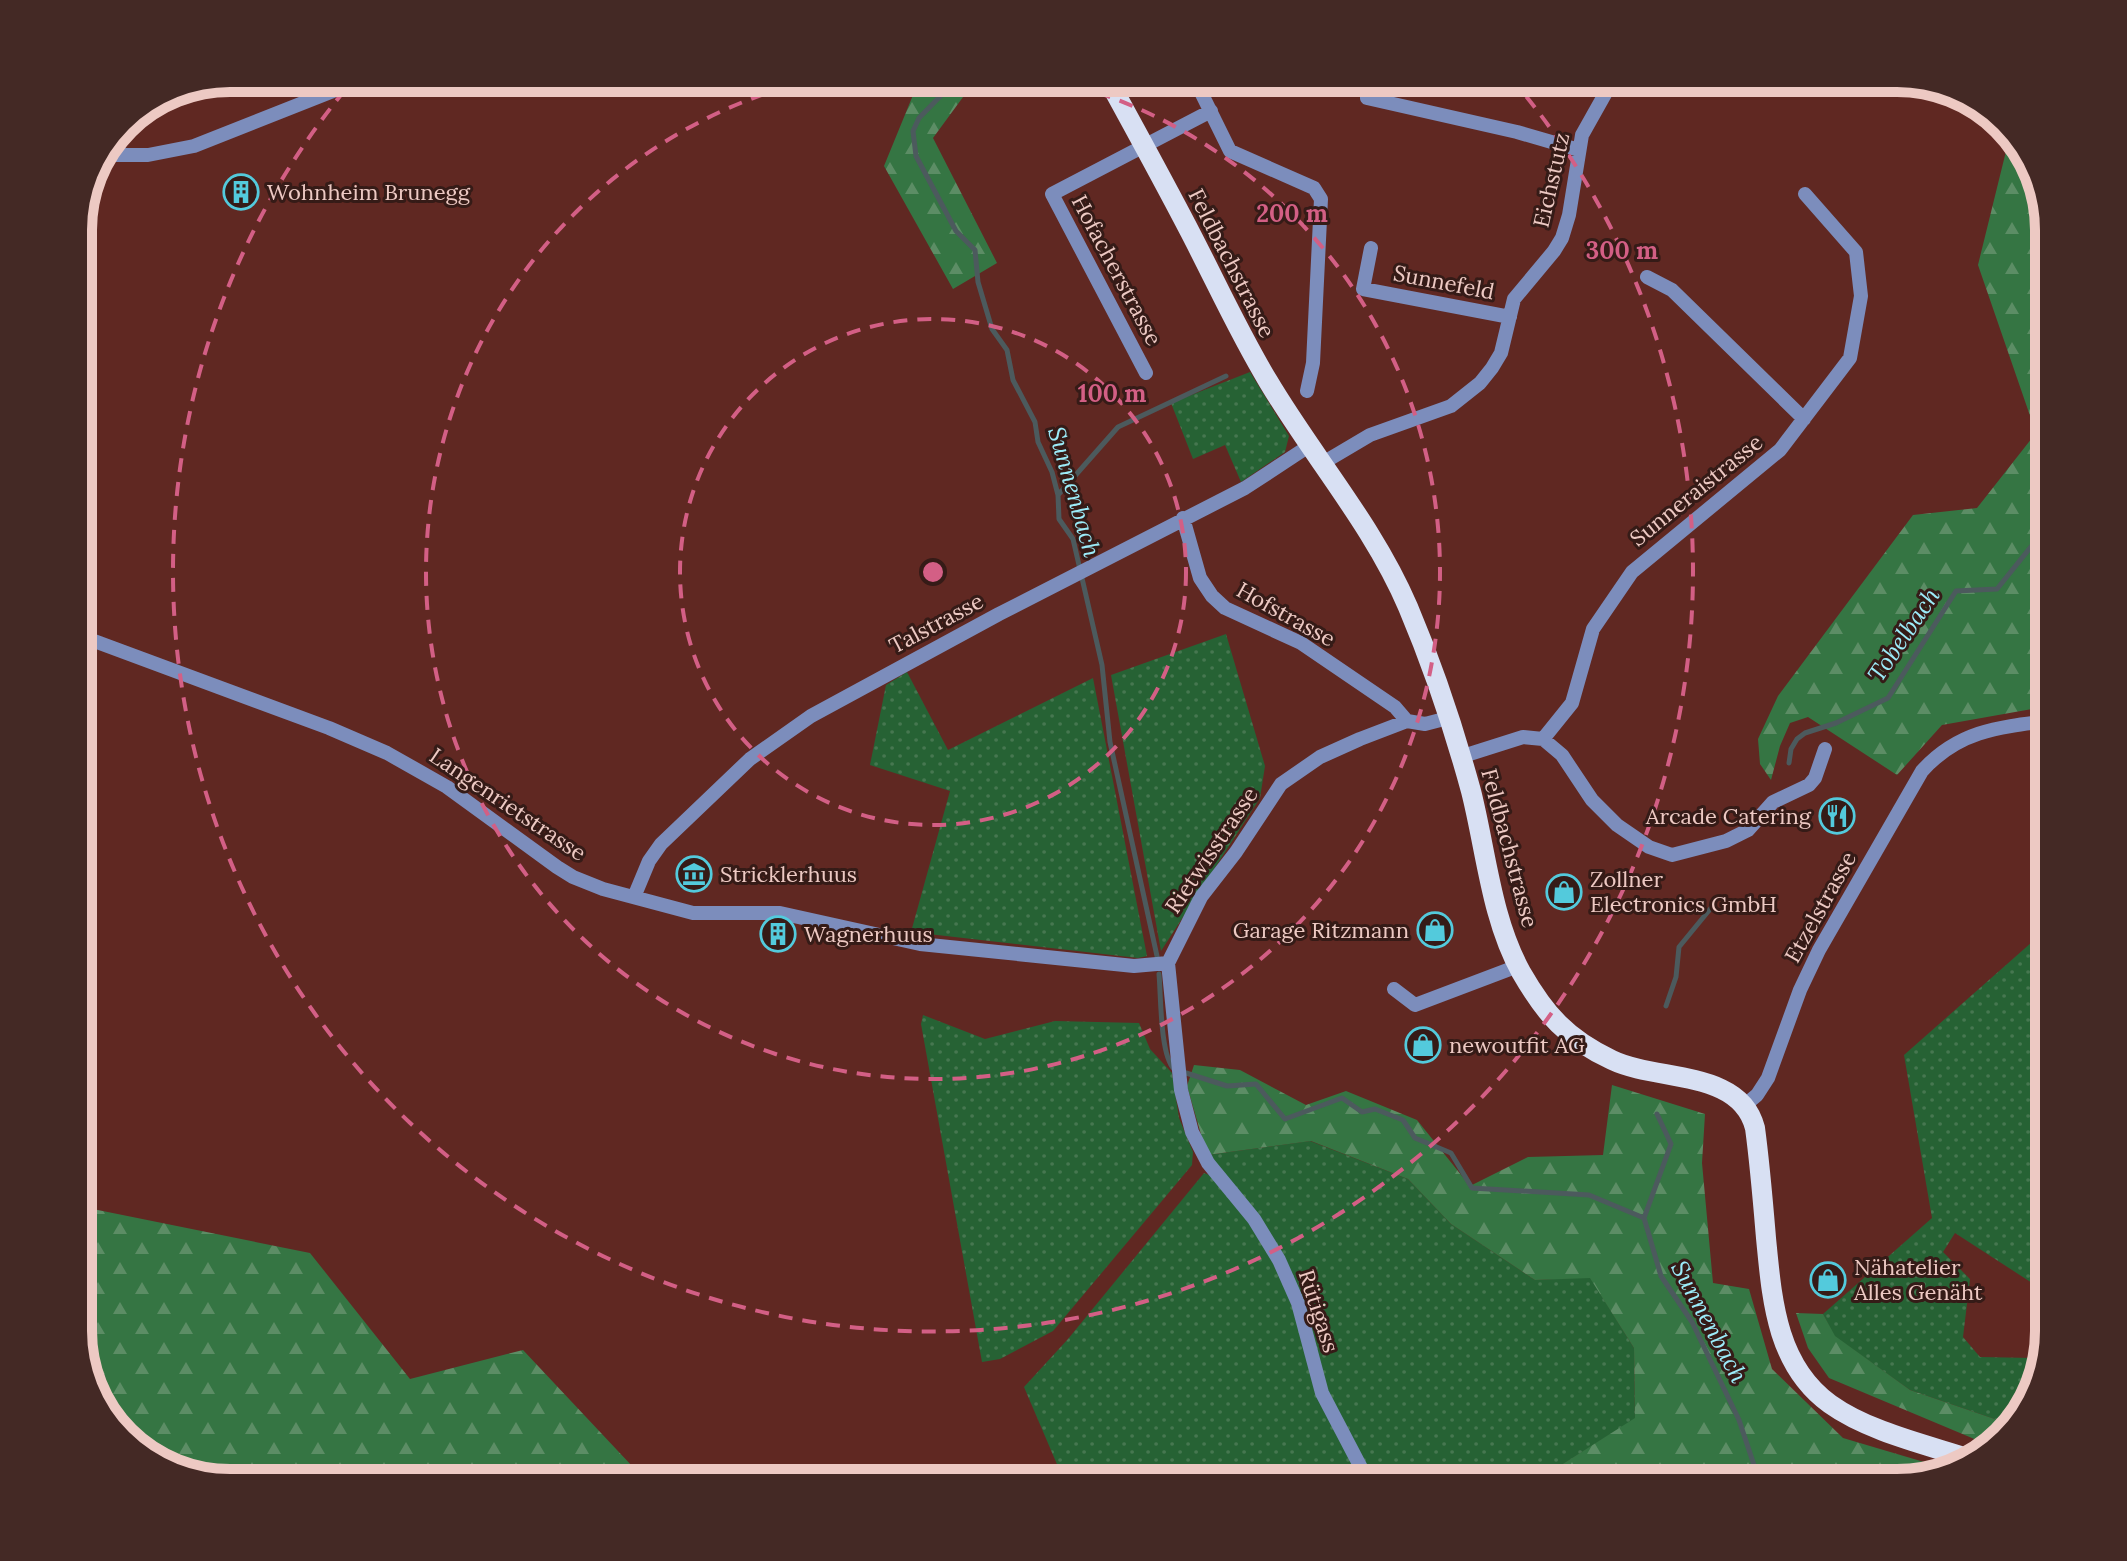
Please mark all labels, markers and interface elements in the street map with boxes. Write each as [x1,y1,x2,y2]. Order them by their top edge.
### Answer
street label: Eichstutz [1527,130,1575,230]
building icon: Wohnheim Brunegg [222,173,260,211]
place label: Wohnheim Brunegg [267,178,471,206]
street label: Feldbachstrasse [1182,184,1282,342]
street label: Hofacherstrasse [1066,190,1168,350]
text: 200 m [1256,198,1328,229]
text: 300 m [1586,235,1658,266]
street label: Sunnefeld [1391,258,1497,306]
text: 100 m [1078,378,1146,409]
water label: Sunnenbach [1041,423,1108,561]
street label: Sunneraistrasse [1624,428,1768,552]
centre of rings [919,558,947,586]
street label: Hofstrasse [1232,575,1340,653]
water label: Tobelbach [1861,581,1947,688]
street label: Talstrasse [884,587,988,659]
street label: Langenrietstrasse [424,741,592,867]
street label: Feldbachstrasse [1475,765,1545,931]
street label: Rietwisstrasse [1158,781,1264,919]
restaurant icon: Arcade Catering [1818,797,1856,835]
place label: Arcade Catering [1645,802,1812,830]
street label: Etzelstrasse [1778,846,1862,967]
museum icon: Stricklerhuus [675,855,713,893]
place label: Stricklerhuus [720,860,857,888]
place label: Zollner Electronics GmbH [1590,865,1777,918]
shop icon: Zollner Electronics GmbH [1545,873,1583,911]
shop icon: Garage Ritzmann [1416,911,1454,949]
building icon: Wagnerhuus [759,915,797,953]
place label: Garage Ritzmann [1233,916,1409,944]
place label: Wagnerhuus [804,920,933,948]
shop icon: newoutfit AG [1404,1026,1442,1064]
place label: newoutfit AG [1449,1031,1585,1059]
place label: Nähatelier Alles Genäht [1853,1253,1983,1306]
water label: Sunnenbach [1664,1255,1755,1388]
shop icon: Nähatelier Alles Genäht [1809,1261,1847,1299]
street label: Rütigass [1292,1266,1346,1356]

